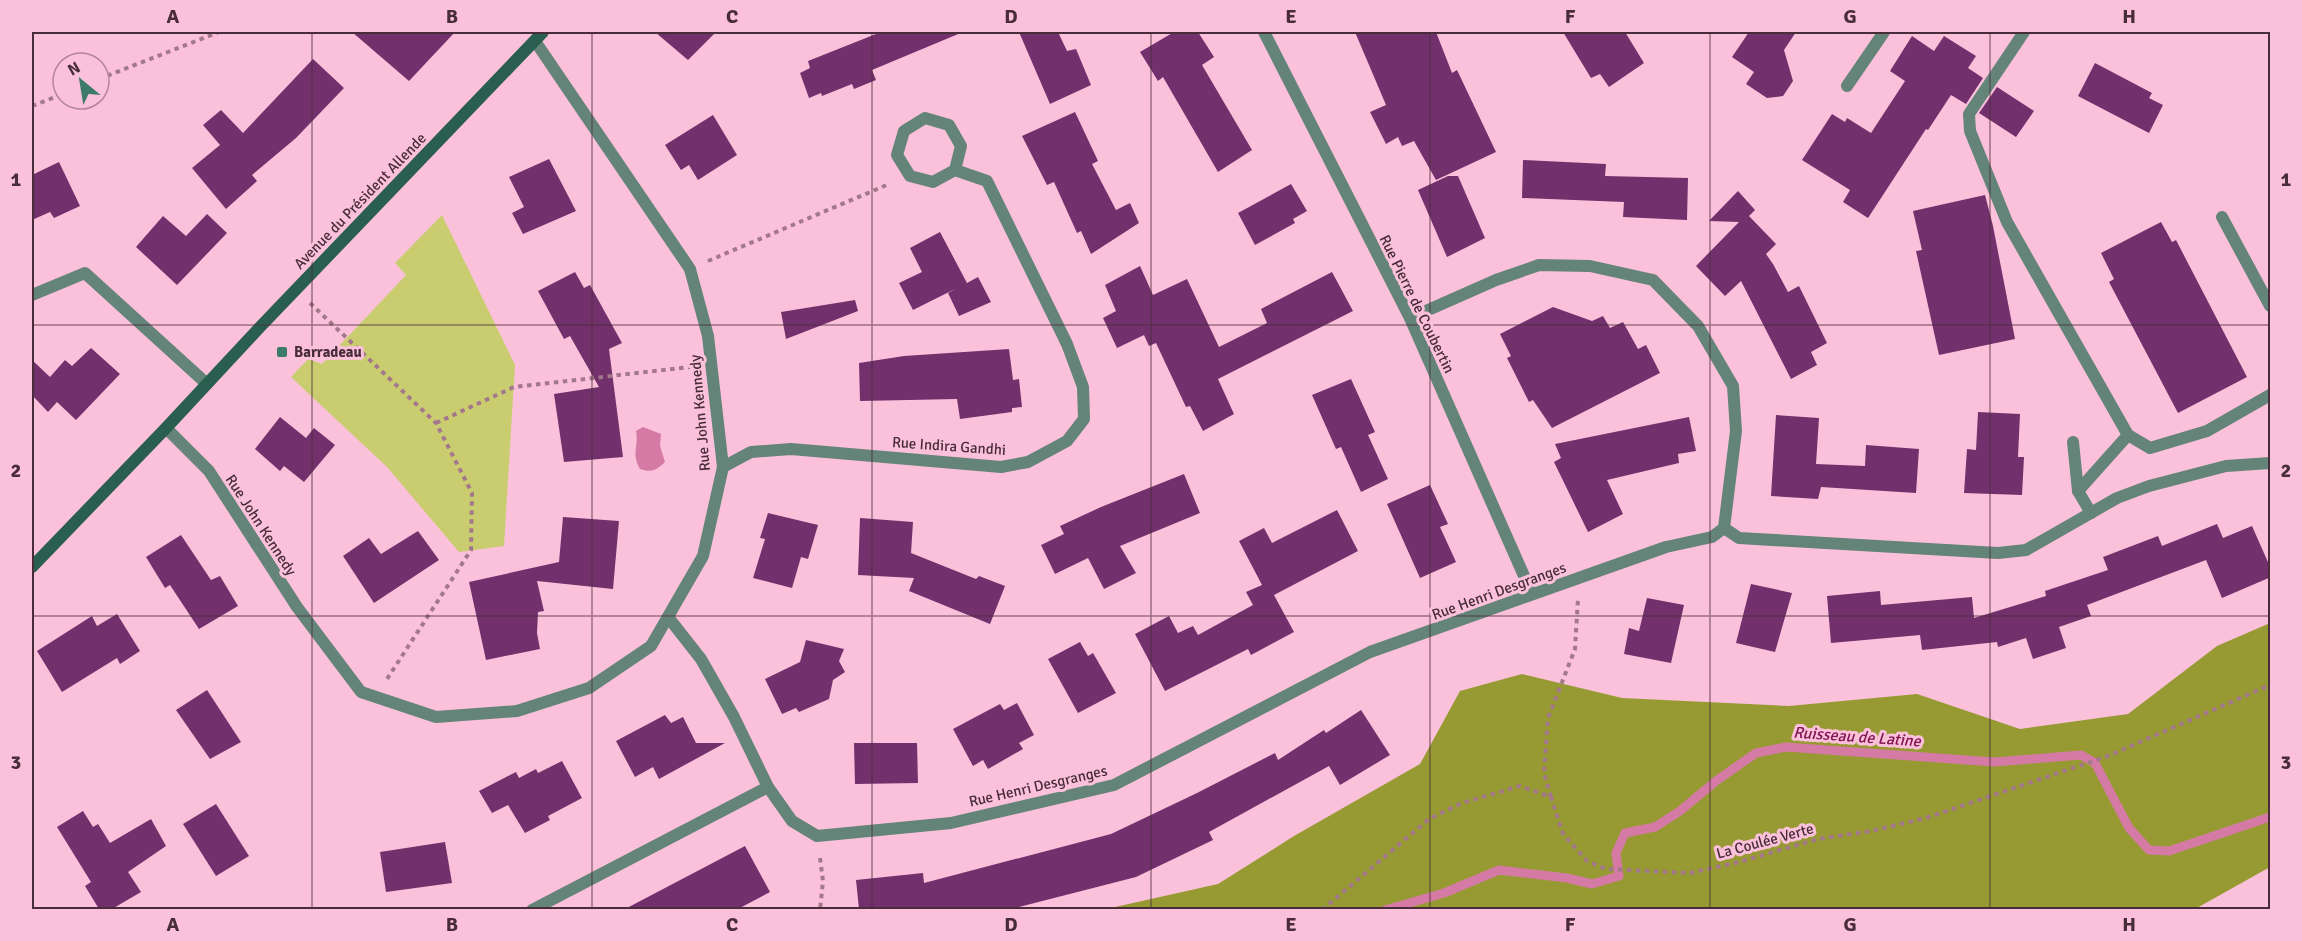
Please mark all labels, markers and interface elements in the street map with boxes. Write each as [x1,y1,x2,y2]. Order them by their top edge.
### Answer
text: A [167,4,180,29]
text: B [446,4,458,29]
text: C [726,4,738,29]
text: D [1004,4,1018,29]
text: E [1285,4,1297,29]
text: F [1565,4,1576,29]
text: G [1843,4,1857,29]
text: H [2122,4,2136,29]
north arrow [51,51,111,111]
text: N [64,57,84,80]
street label: Avenue du Président Allende [290,129,430,273]
text: 1 [11,167,22,192]
text: 1 [2281,167,2292,192]
street label: Rue Pierre de Coubertin [1376,232,1458,376]
place label: Barradeau [294,343,362,361]
marker: Barradeau [275,345,289,359]
street label: Rue John Kennedy [686,354,714,472]
street label: Rue Indira Gandhi [891,433,1007,459]
text: 2 [11,458,21,483]
text: 2 [2281,458,2291,483]
street label: Rue John Kennedy [222,471,300,579]
street label: Rue Henri Desgranges [1429,558,1569,624]
water label: Ruisseau de Latine [1793,723,1922,751]
text: 3 [11,750,21,775]
text: 3 [2281,750,2291,775]
street label: Rue Henri Desgranges [967,761,1109,811]
street label: La Coulée Verte [1714,819,1816,863]
text: A [167,912,180,937]
text: B [446,912,458,937]
text: C [726,912,738,937]
text: D [1004,912,1018,937]
text: E [1285,912,1297,937]
text: F [1565,912,1576,937]
text: G [1843,912,1857,937]
text: H [2122,912,2136,937]

